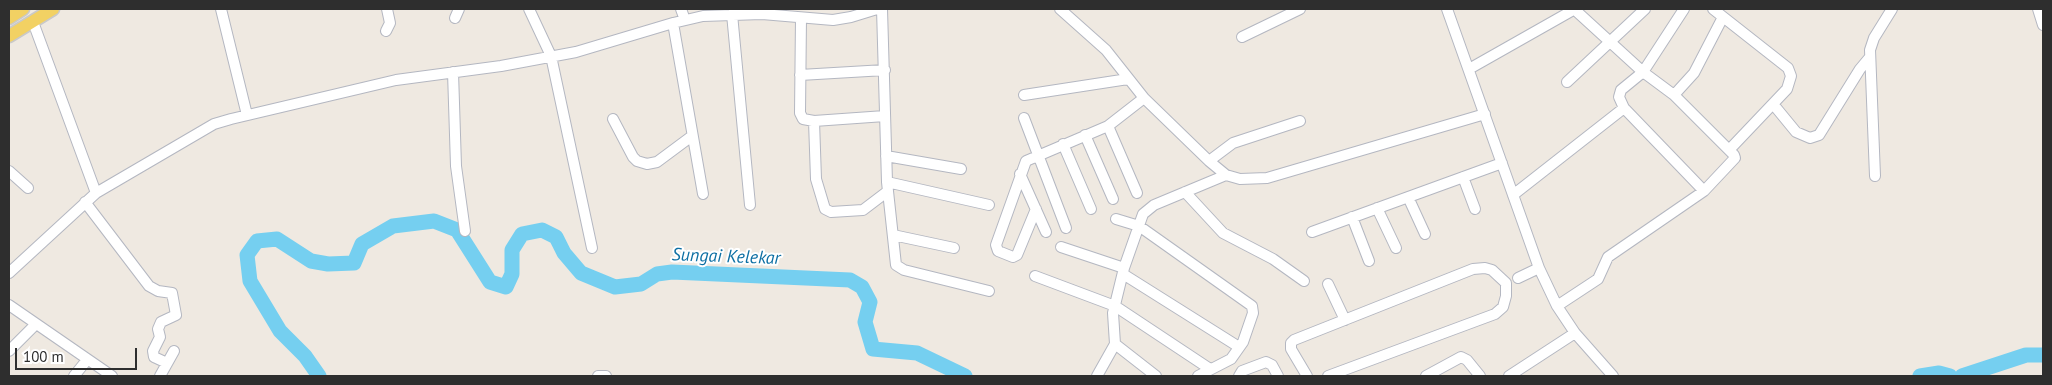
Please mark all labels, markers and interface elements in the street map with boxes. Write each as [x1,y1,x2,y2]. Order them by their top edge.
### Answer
water label: Sungai Kelekar [671,244,781,270]
scale bar [18,338,140,370]
text: 100 m [23,347,64,366]

